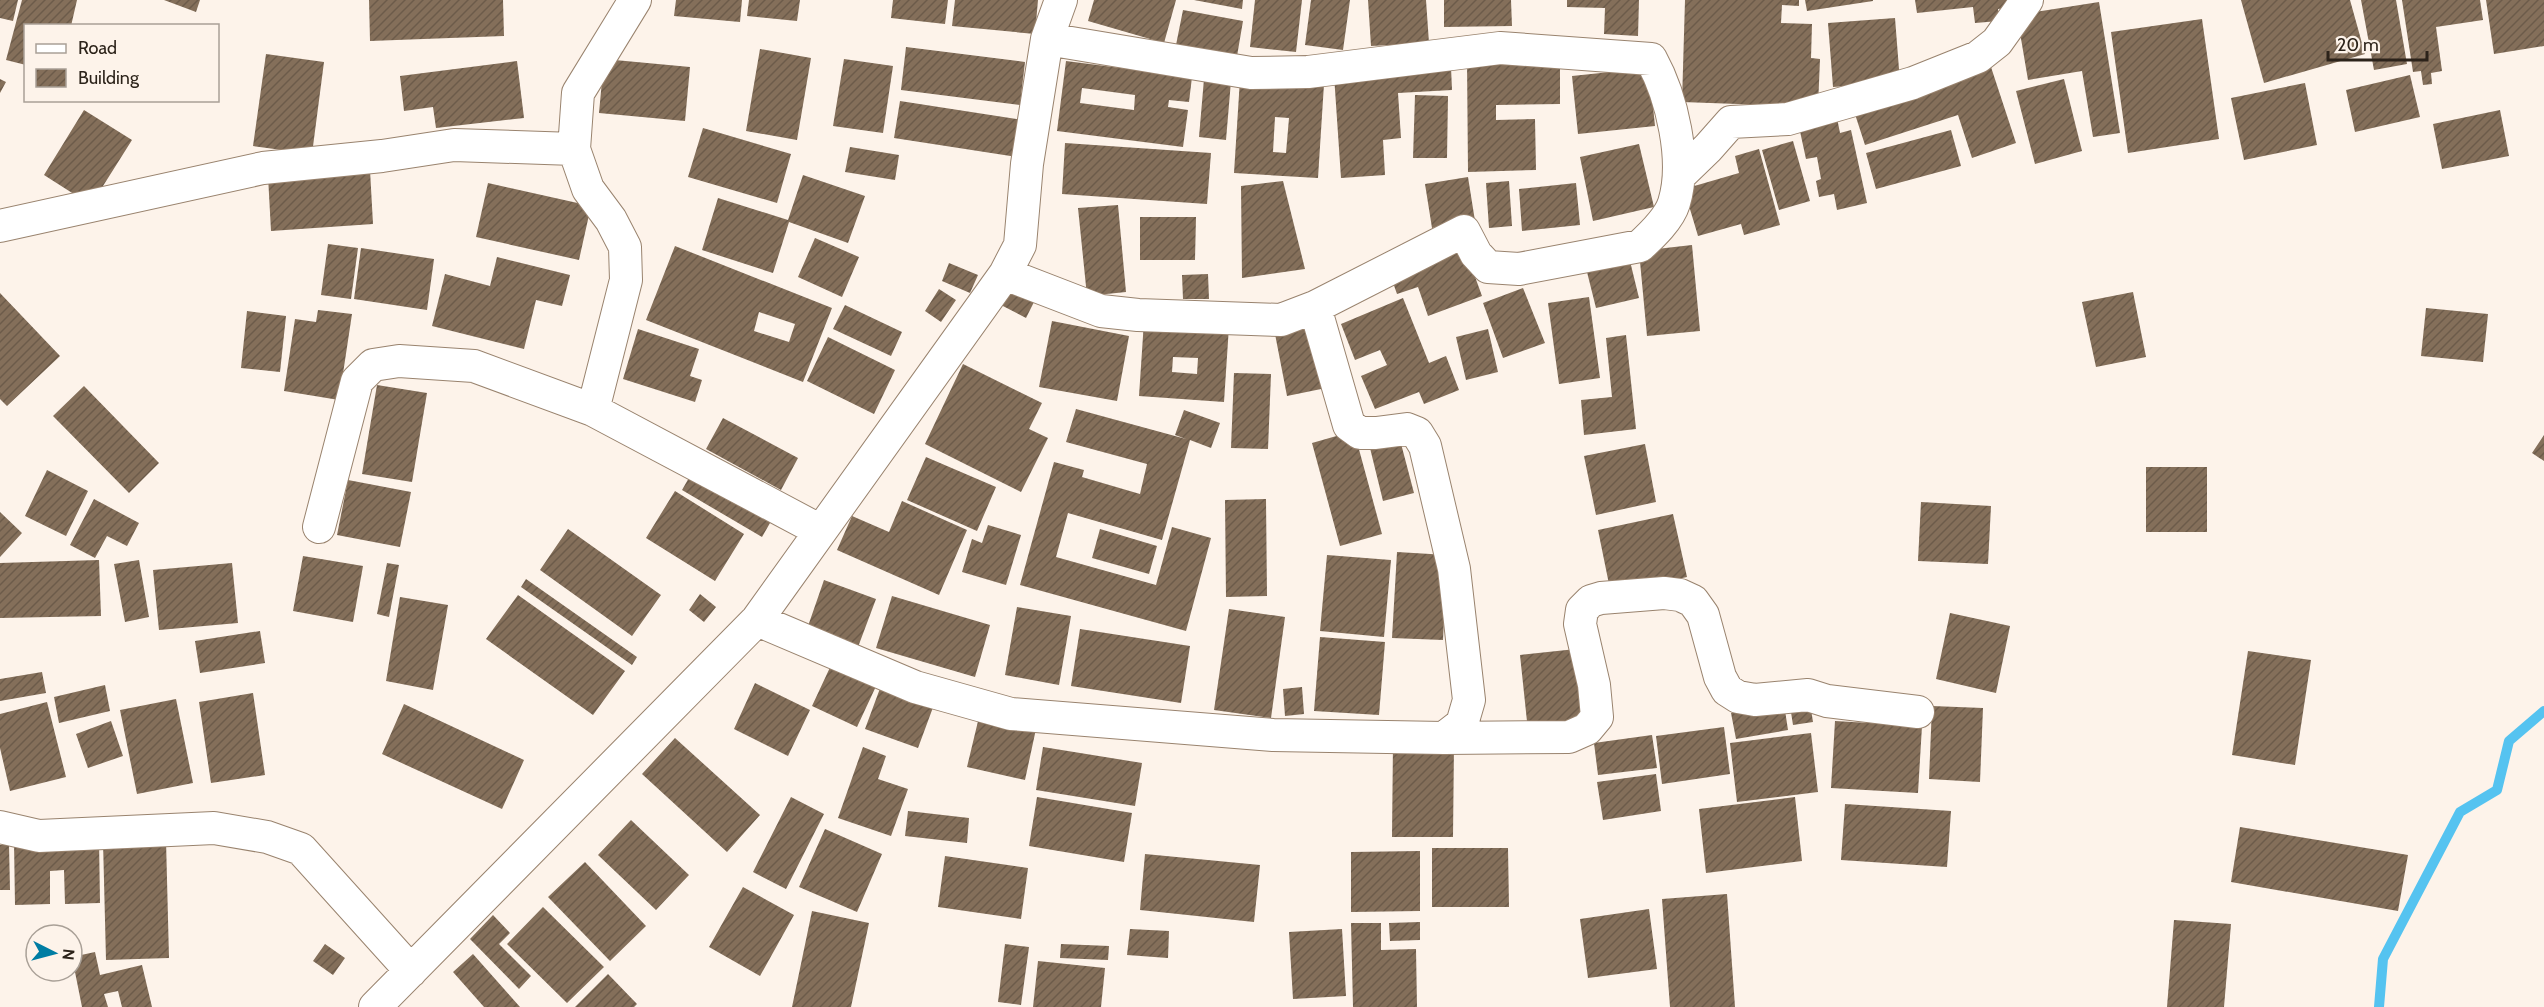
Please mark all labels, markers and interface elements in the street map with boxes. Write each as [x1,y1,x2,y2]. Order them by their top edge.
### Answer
legend [24,24,219,102]
scale bar [2328,24,2427,62]
text: 20 m [2337,34,2379,56]
text: Road [78,37,117,59]
text: Building [78,67,140,89]
north arrow [24,923,84,983]
text: N [58,948,78,961]

